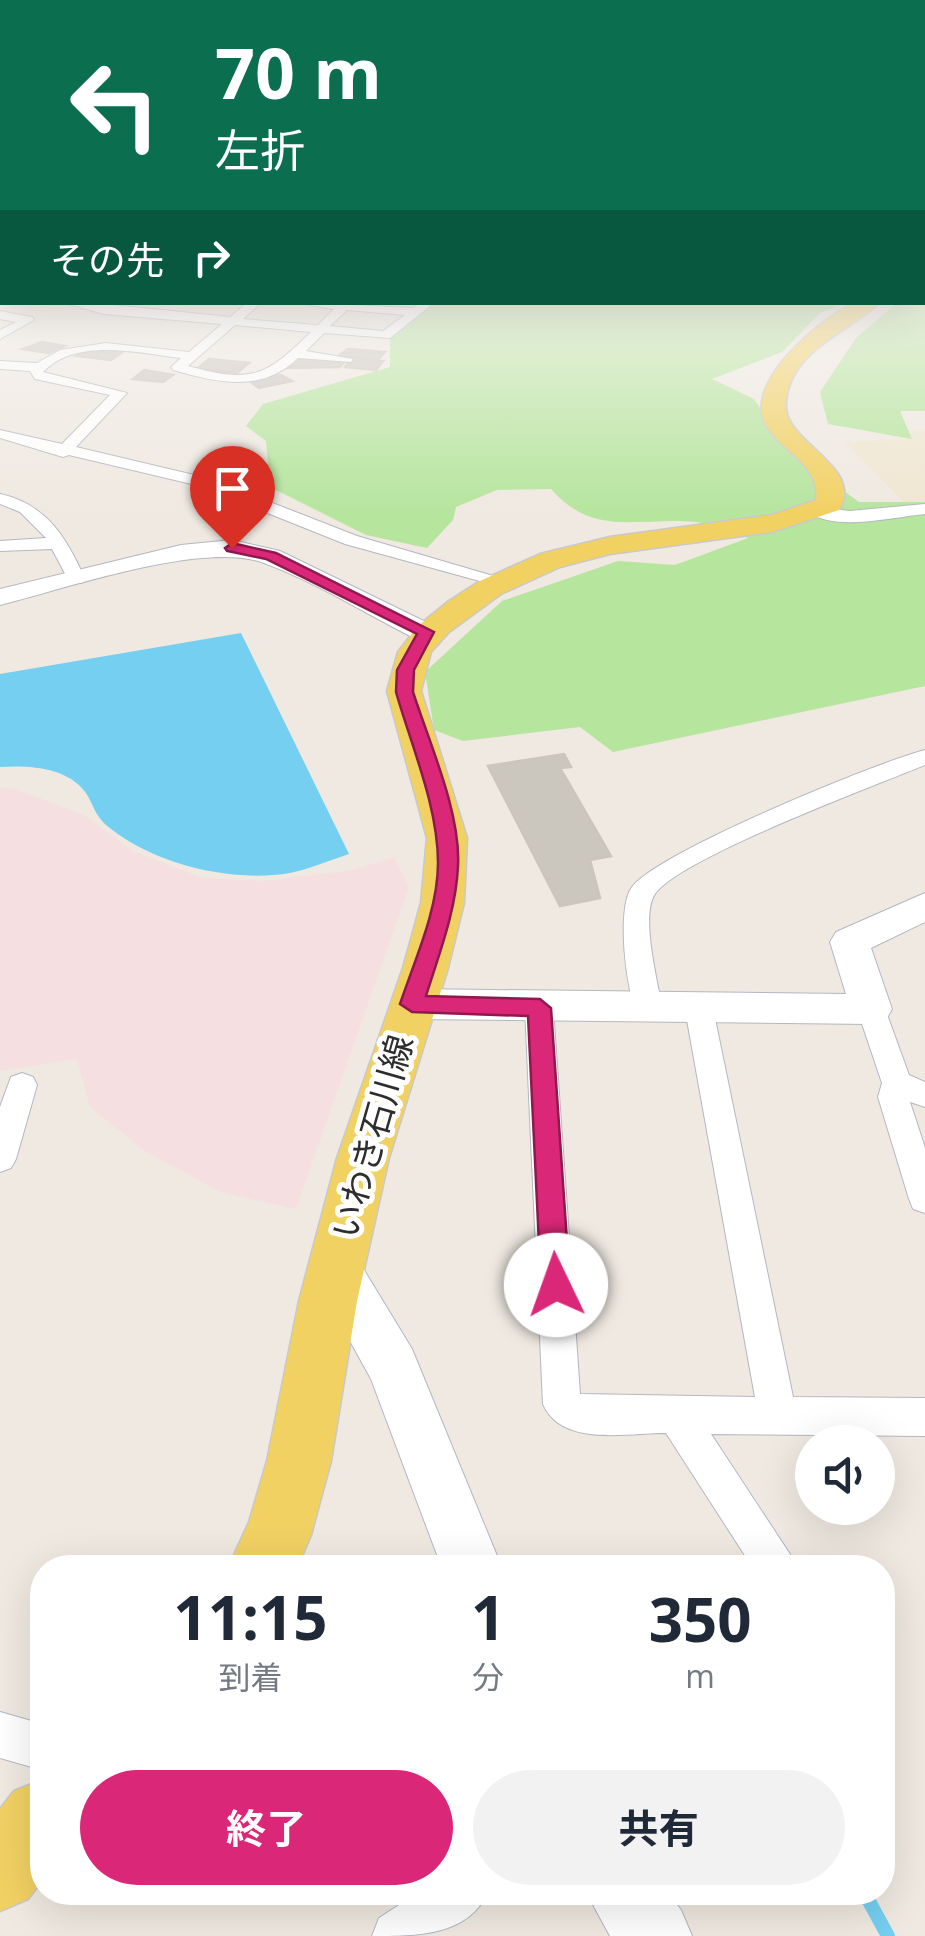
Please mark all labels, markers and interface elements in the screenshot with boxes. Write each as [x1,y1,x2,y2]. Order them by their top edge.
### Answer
text: 70 m [215,24,382,120]
icon: left [50,40,180,170]
text: 左折 [215,119,305,180]
icon: right [184,230,239,285]
text: その先 [50,233,164,285]
pin [190,446,275,549]
icon: arrive [205,461,260,516]
street label: いわき石川線 [320,1029,423,1244]
position arrow [504,1233,608,1337]
map controls [795,1425,895,1525]
button: sound [795,1425,895,1525]
text: 11:15 [173,1576,328,1658]
text: 1 [471,1576,505,1658]
text: 350 [649,1578,752,1660]
text: m [685,1654,715,1697]
text: 到着 [219,1655,283,1698]
text: 分 [472,1655,504,1698]
button: 終了 [80,1770,453,1885]
button: 共有 [473,1770,845,1885]

